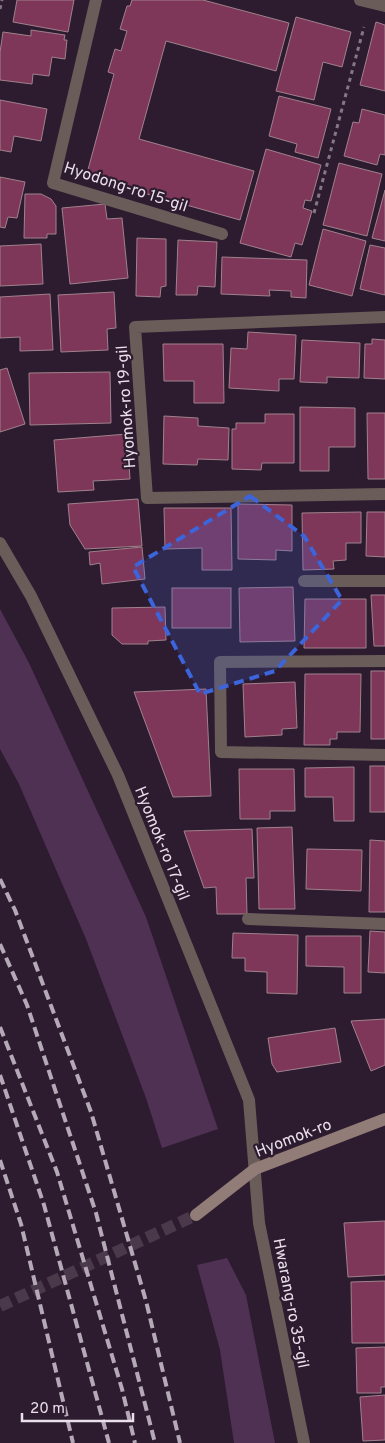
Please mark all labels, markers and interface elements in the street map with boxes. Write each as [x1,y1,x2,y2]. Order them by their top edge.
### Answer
street label: Hyodong-ro 15-gil [61,158,190,217]
street label: Hyomok-ro 19-gil [113,345,141,469]
street label: Hyomok-ro 17-gil [129,784,193,904]
street label: Hyomok-ro [253,1115,335,1163]
street label: Hwarang-ro 35-gil [268,1237,312,1370]
scale bar [22,1390,134,1422]
text: 20 m [30,1400,65,1419]

